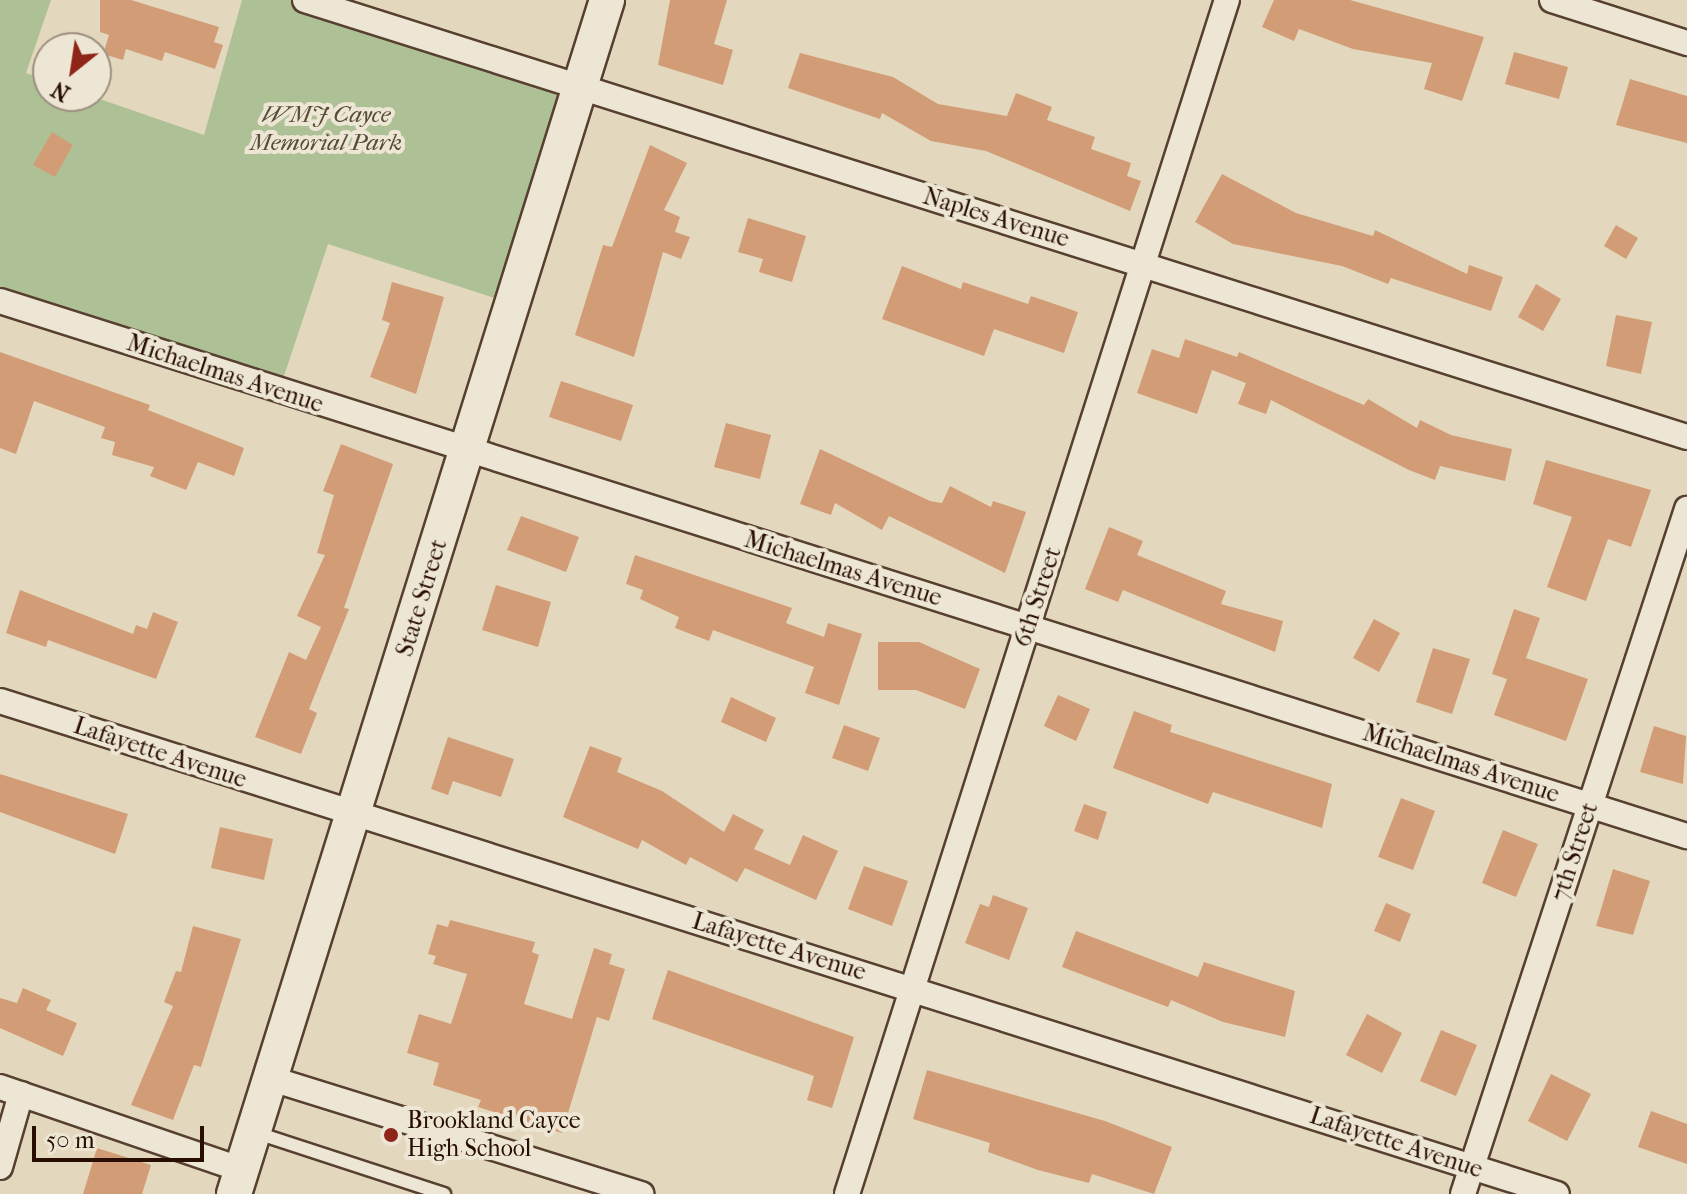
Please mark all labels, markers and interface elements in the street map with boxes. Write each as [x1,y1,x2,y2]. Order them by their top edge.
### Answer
north arrow [32,32,112,112]
text: N [47,76,75,106]
park label: WMJ Cayce Memorial Park [250,101,402,157]
street label: Naples Avenue [919,182,1073,254]
street label: Michaelmas Avenue [123,329,327,419]
street label: Michaelmas Avenue [741,525,945,613]
street label: State Street [391,536,453,660]
street label: 6th Street [1008,543,1068,651]
street label: Lafayette Avenue [70,711,250,795]
street label: Michaelmas Avenue [1359,719,1563,809]
street label: 7th Street [1546,799,1604,905]
street label: Lafayette Avenue [689,907,869,987]
street label: Lafayette Avenue [1306,1101,1486,1185]
place label: Brookland Cayce High School [407,1107,581,1163]
scale bar [36,1110,208,1160]
text: 50 m [46,1126,95,1154]
marker: Brookland Cayce High School [382,1126,400,1144]

